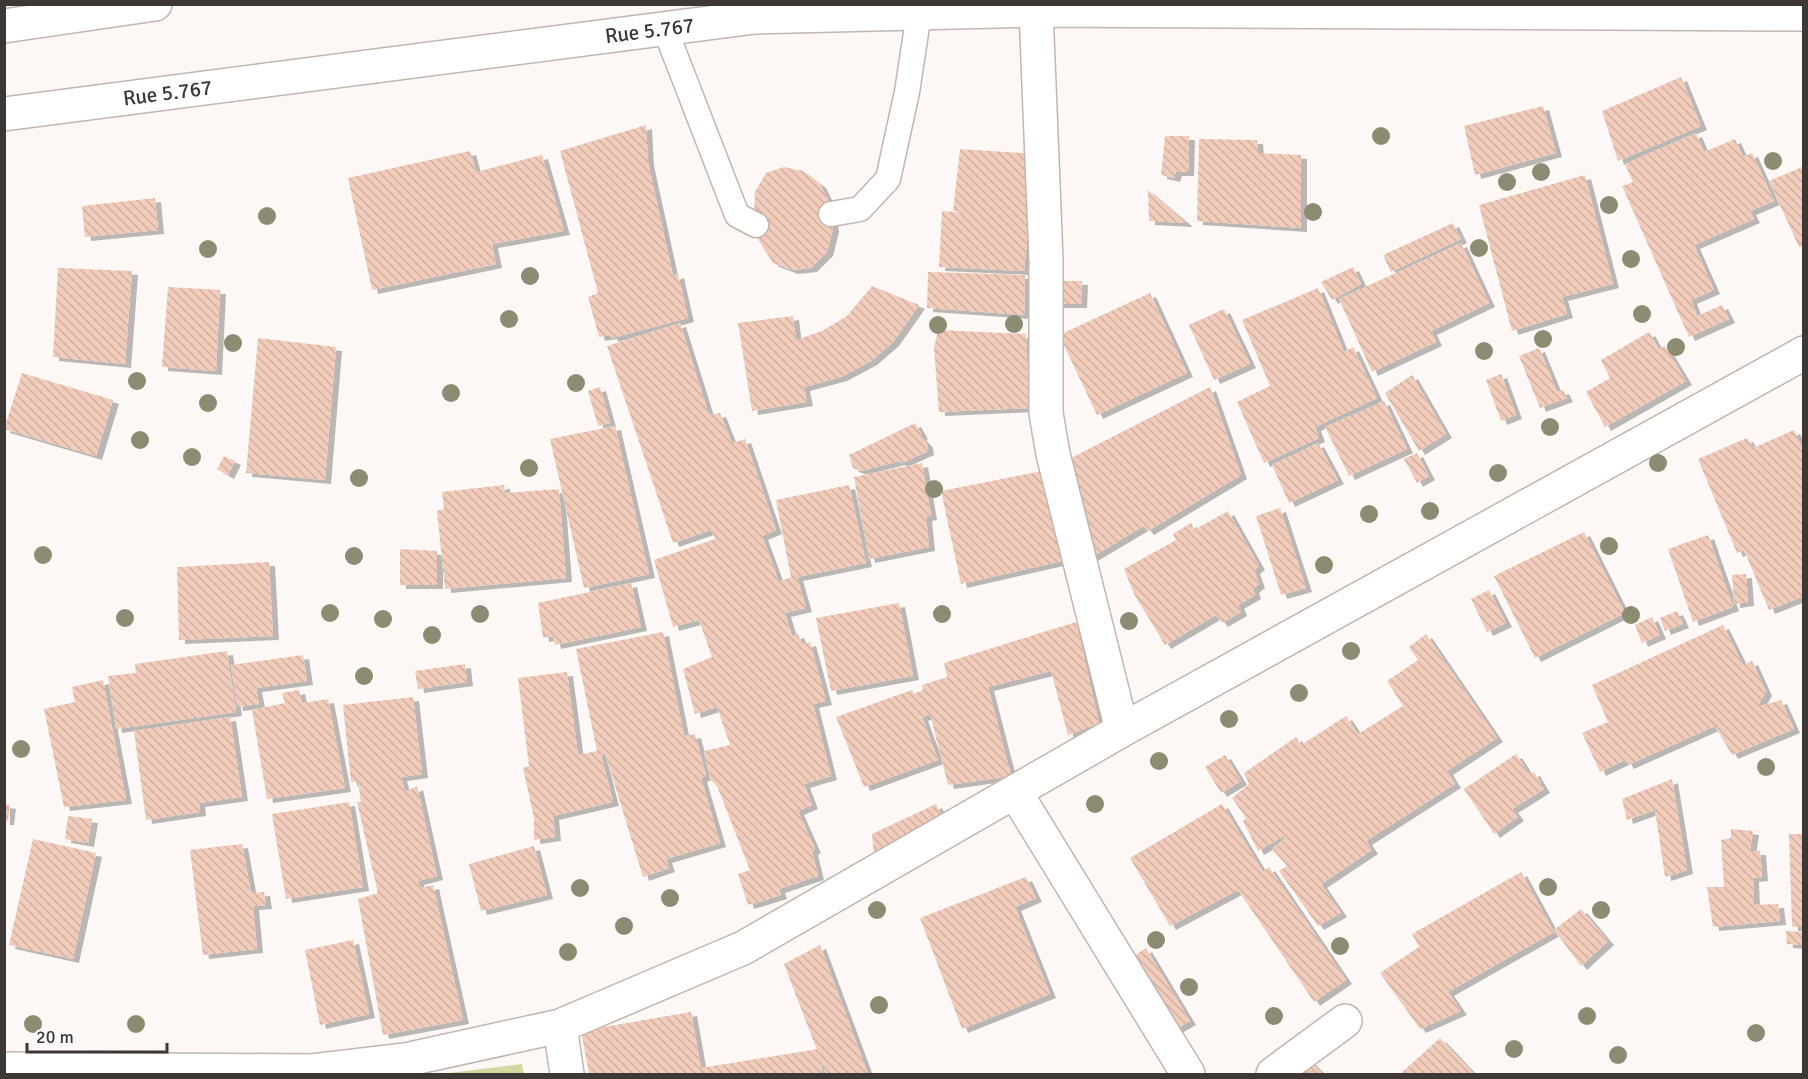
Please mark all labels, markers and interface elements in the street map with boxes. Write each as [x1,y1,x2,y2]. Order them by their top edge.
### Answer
street label: Rue 5.767 [604,12,696,49]
street label: Rue 5.767 [122,74,214,111]
scale bar [27,1016,166,1054]
text: 20 m [36,1026,74,1048]

